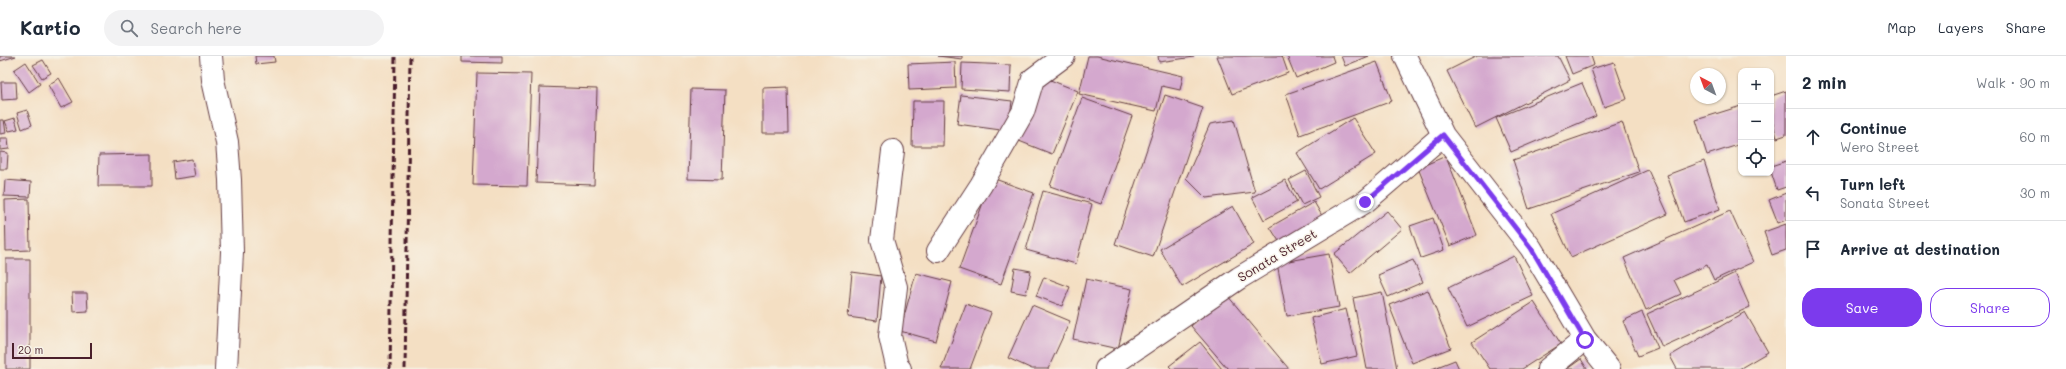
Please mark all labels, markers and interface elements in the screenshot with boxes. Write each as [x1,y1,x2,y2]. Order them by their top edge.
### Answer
search box [104,10,384,46]
text: Kartio [20,15,80,40]
icon: search [118,17,140,39]
text: Search here [150,18,242,38]
text: Map [1887,18,1916,37]
text: Layers [1938,18,1984,37]
text: Share [2006,18,2046,37]
north arrow [1690,68,1726,104]
map controls [1738,68,1774,176]
button: + [1738,68,1774,104]
text: 2 min [1802,71,1847,93]
text: Walk · 90 m [1976,74,2050,91]
button: − [1738,104,1774,140]
text: Continue [1840,118,1907,138]
icon: ahead [1802,126,1824,148]
text: 60 m [2020,128,2050,145]
text: Wero Street [1840,138,1919,155]
button: locate [1738,140,1774,176]
text: Turn left [1840,174,1905,194]
icon: left [1802,182,1824,204]
text: 30 m [2020,184,2050,201]
route end [1356,193,1374,211]
text: Sonata Street [1840,194,1930,211]
street label: Sonata Street [1234,224,1320,285]
icon: arrive [1802,238,1824,260]
text: Arrive at destination [1840,239,2000,259]
button: Save [1802,288,1922,327]
button: Share [1930,288,2050,327]
route start [1576,331,1594,349]
scale bar [12,341,92,360]
text: 20 m [18,342,43,357]

